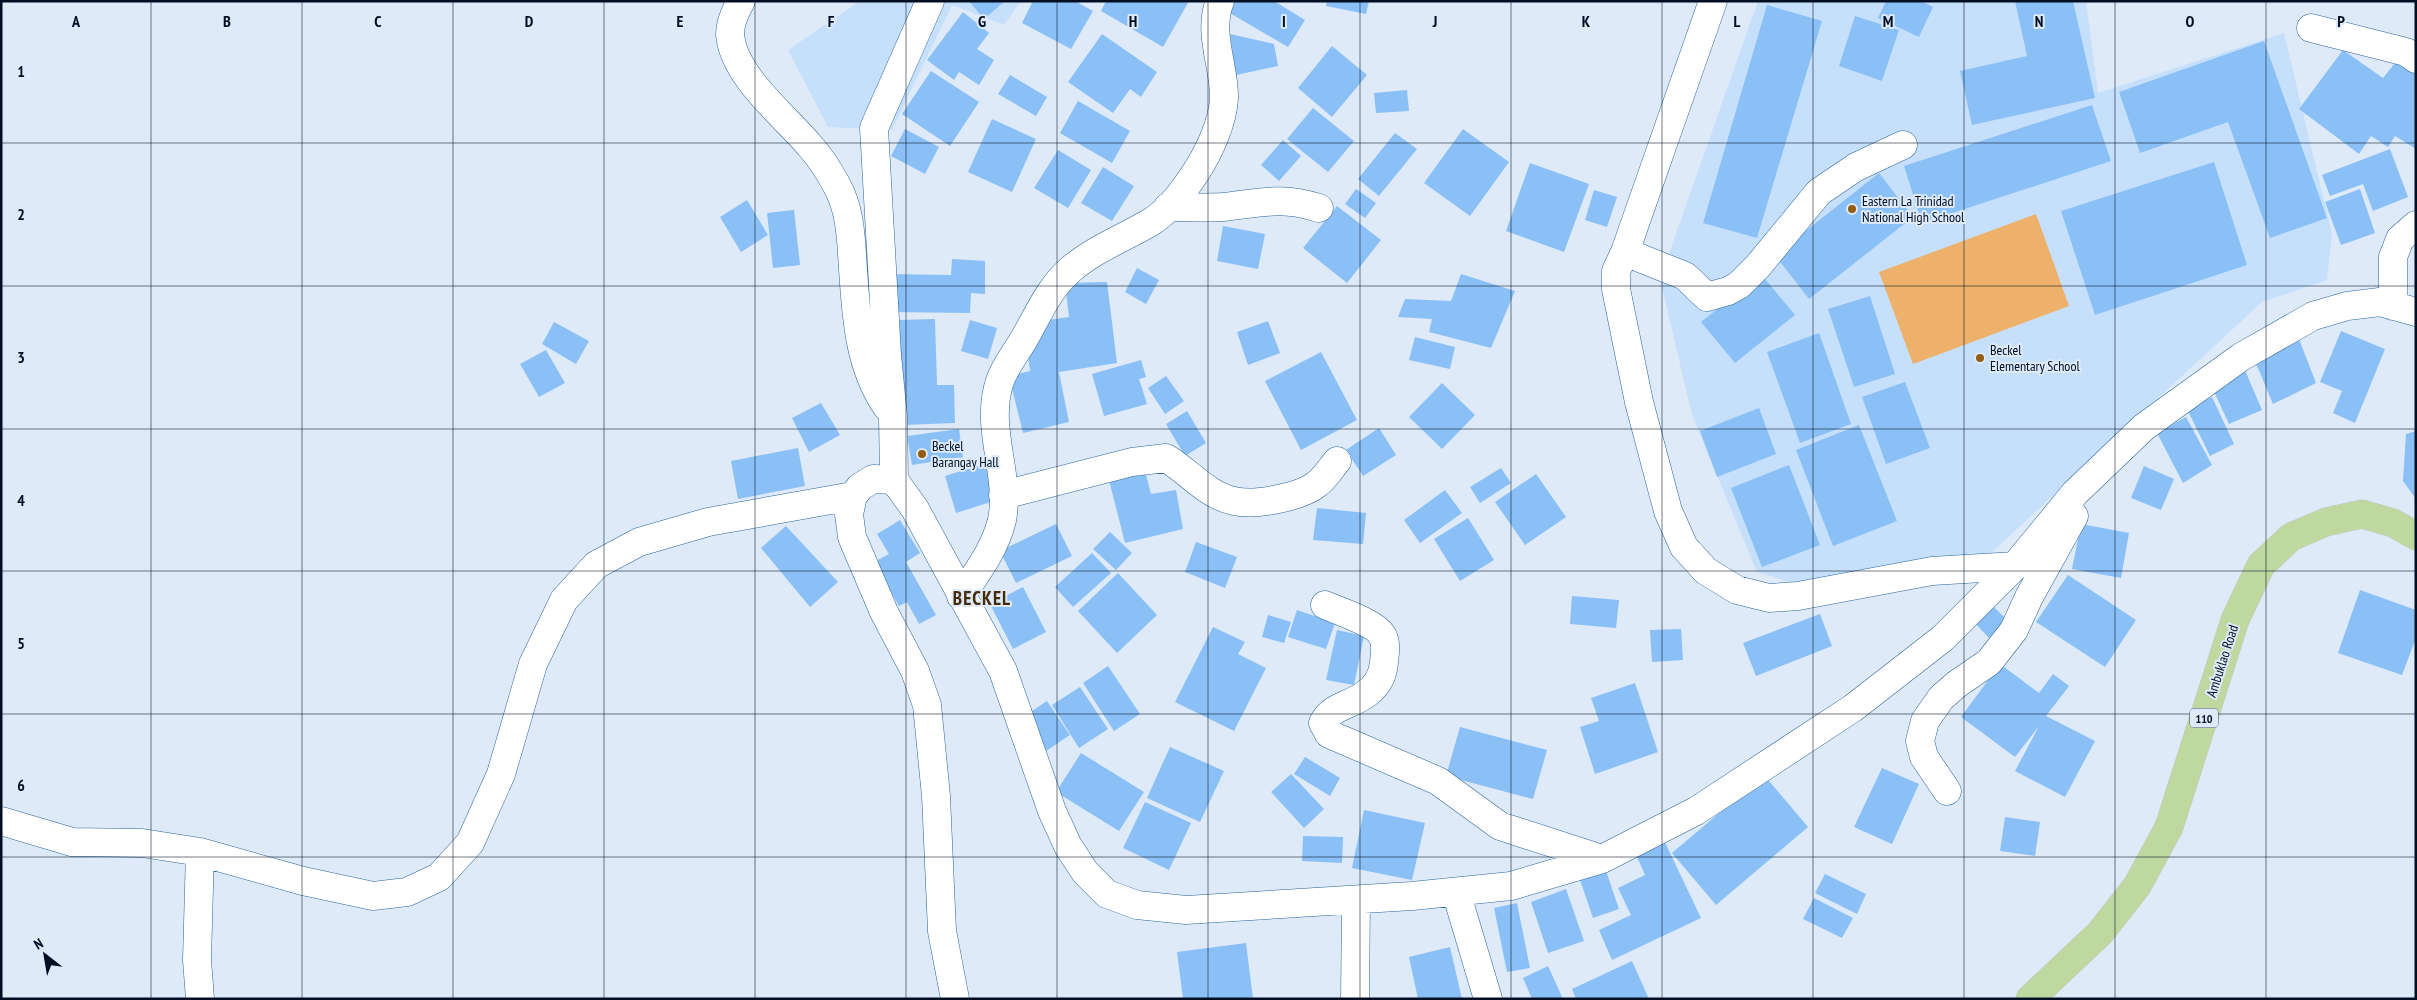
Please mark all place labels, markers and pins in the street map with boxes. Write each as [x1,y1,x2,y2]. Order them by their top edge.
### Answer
place label: Eastern La Trinidad National High School [1862,192,1965,226]
marker: Eastern La Trinidad National High School [1846,203,1858,215]
place label: Beckel Elementary School [1990,341,2080,375]
marker: Beckel Elementary School [1974,352,1986,364]
place label: Beckel Barangay Hall [932,437,1000,471]
marker: Beckel Barangay Hall [916,448,928,460]

